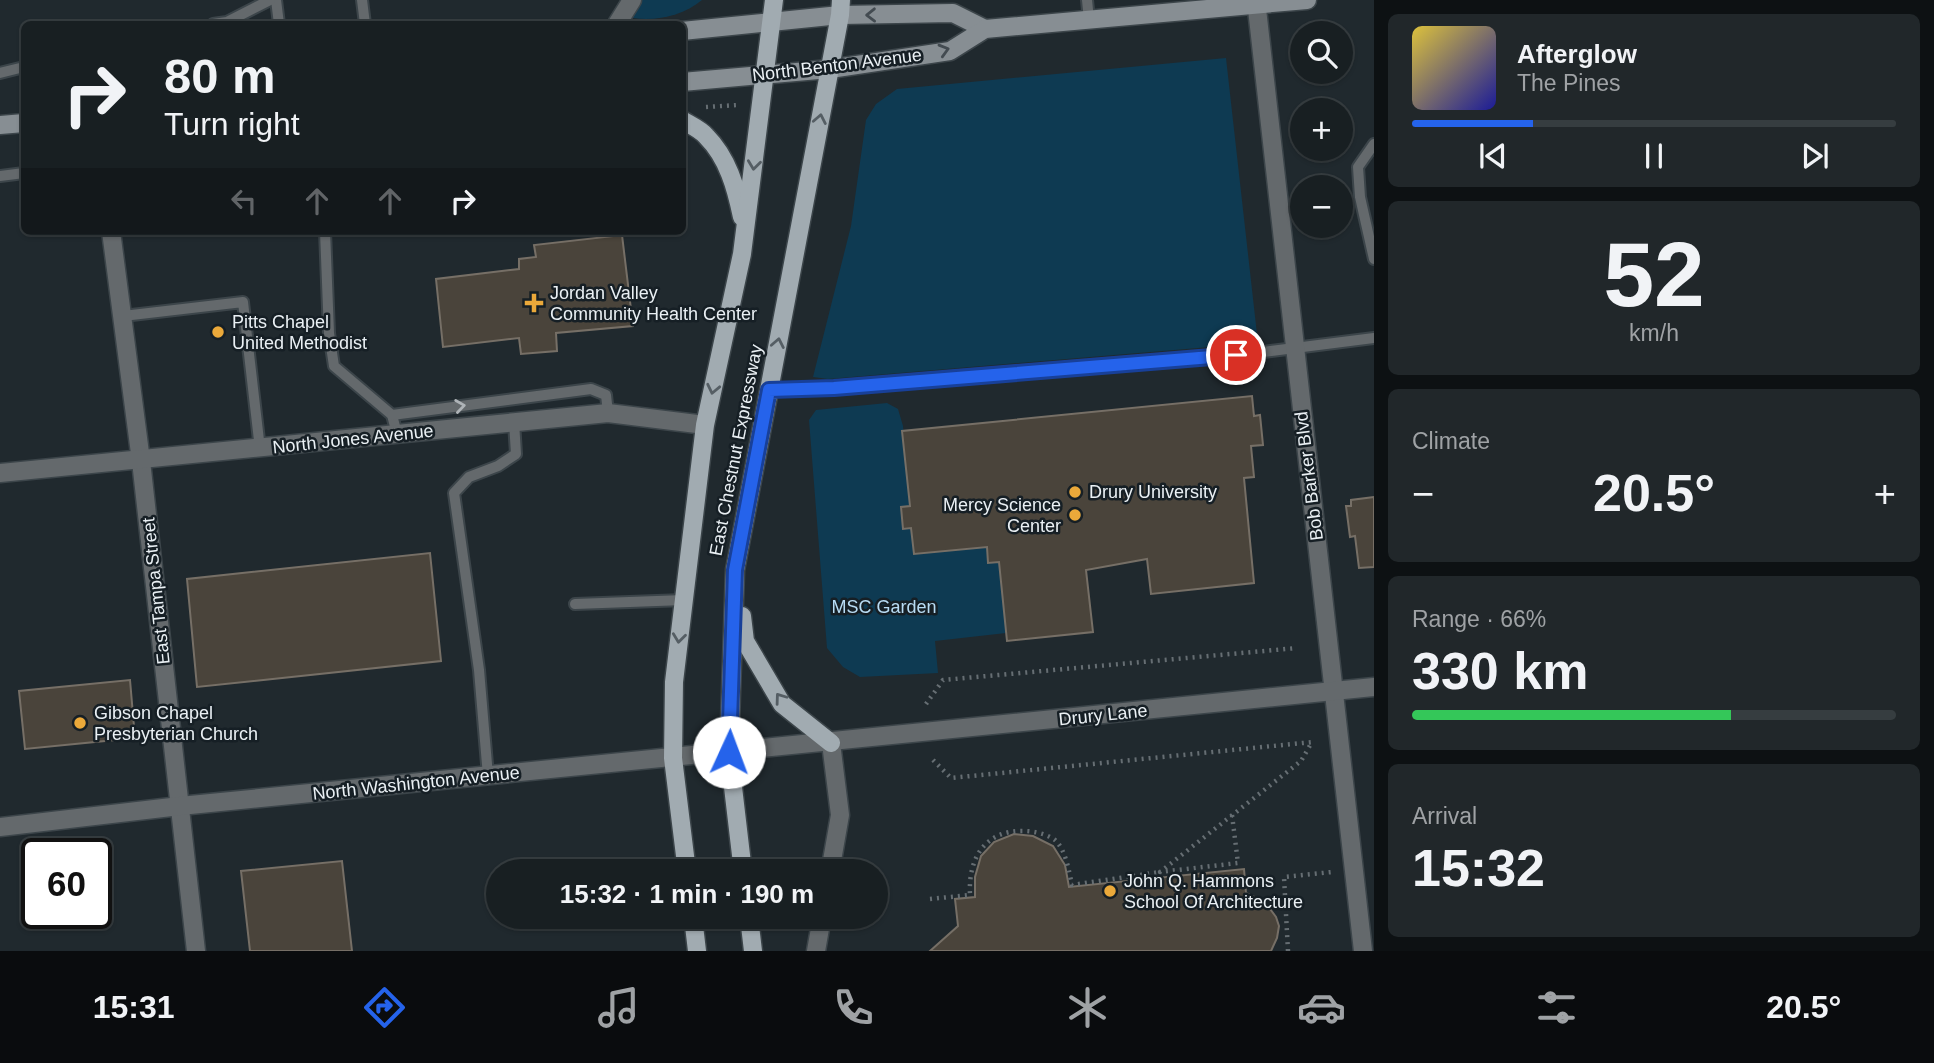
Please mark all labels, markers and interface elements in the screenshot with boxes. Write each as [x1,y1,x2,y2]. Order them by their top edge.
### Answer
one-way arrow [866,7,876,23]
map controls [1290,21,1353,238]
button: search [1290,21,1353,84]
text: Afterglow [1517,39,1637,69]
one-way arrow [938,44,950,59]
street label: North Benton Avenue [751,45,923,85]
icon: right [49,49,140,140]
text: 80 m [164,49,276,103]
text: The Pines [1517,70,1621,96]
button: + [1290,98,1353,161]
text: Turn right [164,106,300,142]
one-way arrow [812,113,827,125]
icon: previous [1474,137,1512,175]
icon: pause [1635,137,1673,175]
icon: next [1796,137,1834,175]
one-way arrow [747,159,762,171]
button: − [1290,175,1353,238]
icon: left [225,182,263,220]
icon: ahead [298,182,336,220]
icon: ahead [371,182,409,220]
icon: right [444,182,482,220]
text: 52 [1603,224,1705,325]
place label: Jordan Valley Community Health Center [550,283,757,324]
marker: Jordan Valley Community Health Center [524,293,544,313]
place label: Pitts Chapel United Methodist [232,312,367,353]
text: km/h [1629,320,1679,346]
marker: Pitts Chapel United Methodist [210,324,226,340]
pin [1206,325,1266,385]
icon: arrive [1217,336,1255,374]
one-way arrow [770,337,785,349]
street label: East Chestnut Expressway [706,343,766,557]
one-way arrow [706,382,721,394]
one-way arrow [454,399,465,414]
street label: Bob Barker Blvd [1291,410,1327,542]
street label: North Jones Avenue [272,421,434,457]
text: Climate [1412,428,1490,454]
text: 20.5° [1593,464,1715,522]
text: − [1412,473,1434,515]
text: + [1874,473,1896,515]
place label: Drury University [1089,482,1217,502]
marker: Drury University [1067,484,1083,500]
place label: Mercy Science Center [943,495,1061,536]
marker: Mercy Science Center [1067,507,1083,523]
street label: East Tampa Street [138,516,174,666]
park label: MSC Garden [831,597,937,617]
text: Range · 66% [1412,606,1546,632]
one-way arrow [672,632,687,644]
text: 330 km [1412,642,1588,700]
one-way arrow [776,693,788,706]
street label: Drury Lane [1058,700,1148,730]
place label: Gibson Chapel Presbyterian Church [94,703,258,744]
marker: Gibson Chapel Presbyterian Church [72,715,88,731]
position arrow [692,715,766,789]
street label: North Washington Avenue [311,762,521,804]
text: Arrival [1412,803,1477,829]
speed limit sign: 60 [21,838,112,929]
text: 15:32 [1412,839,1545,897]
place label: John Q. Hammons School Of Architecture [1124,871,1303,912]
text: 15:32 · 1 min · 190 m [560,879,814,909]
marker: John Q. Hammons School Of Architecture [1102,883,1118,899]
icon: directions [360,983,409,1032]
icon: music [594,983,643,1032]
icon: phone [829,983,878,1032]
icon: climate [1063,983,1112,1032]
icon: car [1297,983,1346,1032]
icon: filters [1532,983,1581,1032]
text: 15:31 [93,989,175,1025]
text: 20.5° [1766,989,1841,1025]

